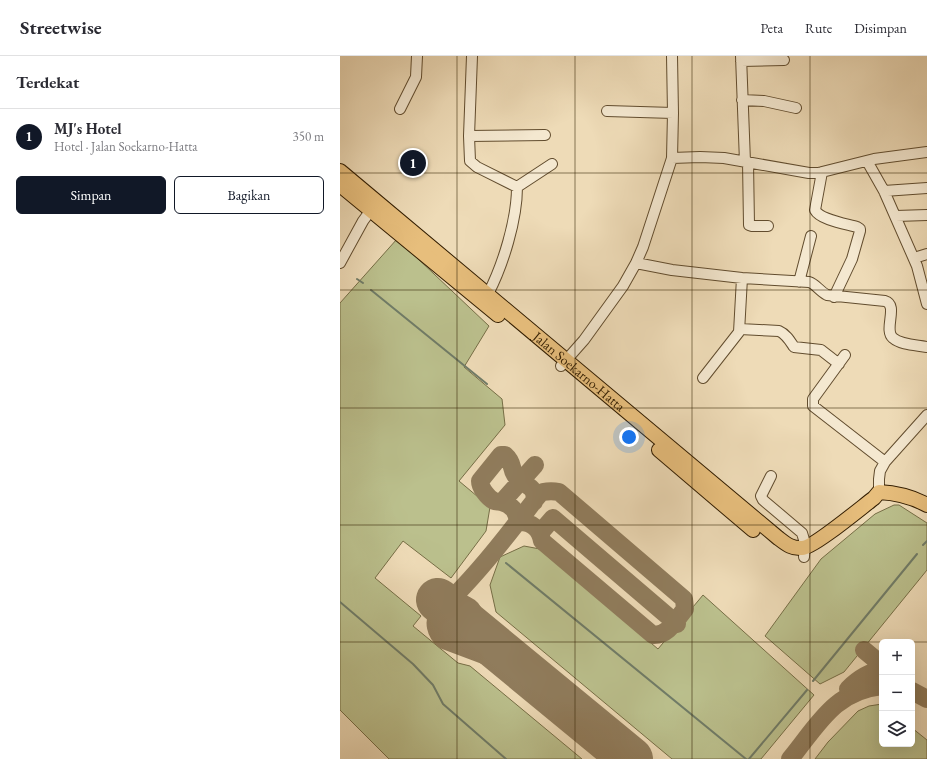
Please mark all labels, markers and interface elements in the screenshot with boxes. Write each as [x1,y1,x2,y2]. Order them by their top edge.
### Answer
text: Streetwise [20,15,102,40]
text: Peta [761,19,783,37]
text: Rute [805,19,832,37]
text: Disimpan [854,19,907,37]
text: Terdekat [16,71,79,93]
text: MJ's Hotel [54,119,121,138]
text: 1 [26,128,32,145]
text: 350 m [293,128,324,145]
text: Hotel · Jalan Soekarno-Hatta [54,138,198,155]
pin: 1 [400,148,426,178]
button: Simpan [16,176,166,214]
button: Bagikan [174,176,324,214]
street label: Jalan Soekarno-Hatta [529,327,629,415]
your location [619,427,639,447]
map controls [879,639,915,747]
button: + [879,639,915,675]
button: − [879,675,915,711]
button: layers [879,711,915,747]

